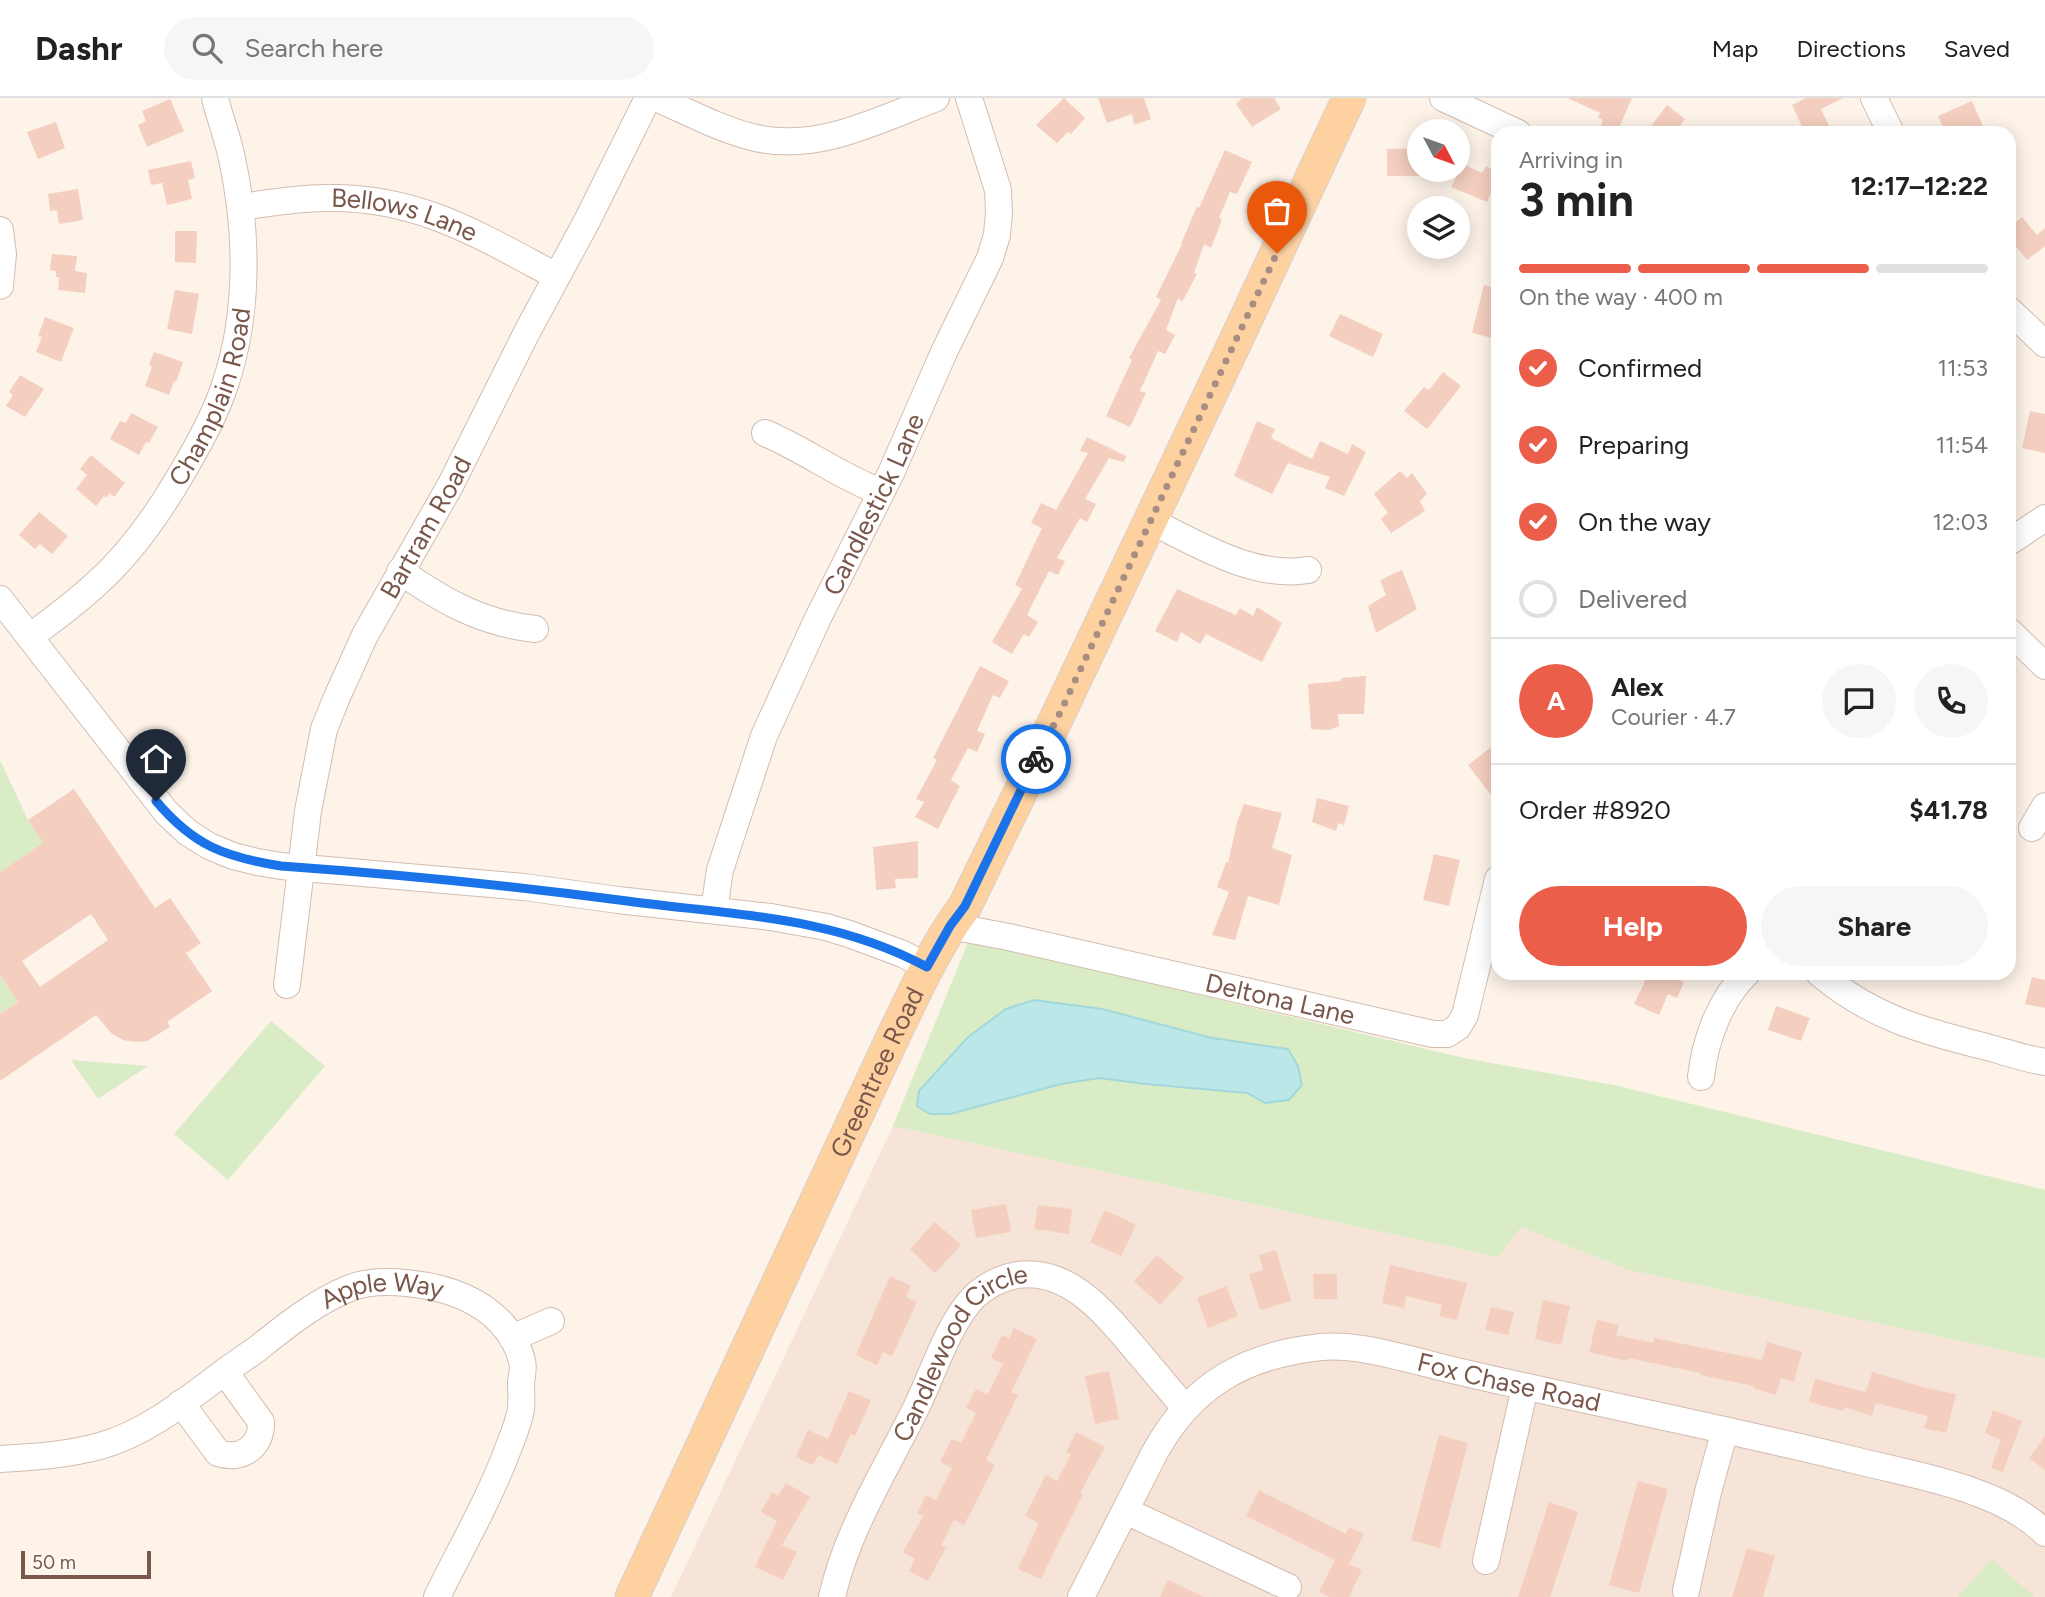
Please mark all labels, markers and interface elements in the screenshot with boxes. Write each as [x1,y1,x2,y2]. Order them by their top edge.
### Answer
search box [164,17,654,80]
text: Dashr [35,29,122,68]
icon: search [188,29,226,67]
text: Search here [244,32,383,64]
text: Map [1712,34,1758,63]
text: Directions [1796,34,1906,63]
text: Saved [1944,34,2010,63]
north arrow [1407,119,1470,182]
map controls [1407,119,1470,259]
text: Arriving in [1519,146,1623,174]
text: 12:17–12:22 [1850,170,1988,202]
text: 3 min [1519,172,1634,228]
pin [1247,181,1307,253]
street label: Bellows Lane [331,182,483,249]
icon: bag [1258,192,1296,230]
button: layers [1407,196,1470,259]
text: On the way · 400 m [1519,283,1723,311]
street label: Champlain Road [162,306,257,492]
icon: check [1519,349,1557,387]
text: Confirmed [1578,352,1702,384]
text: 11:53 [1937,354,1988,382]
street label: Candlestick Lane [816,408,931,601]
icon: check [1519,426,1557,464]
text: Preparing [1578,429,1689,461]
text: 11:54 [1936,431,1988,459]
street label: Bartram Road [373,451,478,604]
icon: check [1519,503,1557,541]
text: On the way [1578,506,1711,538]
text: 12:03 [1933,508,1988,536]
text: Delivered [1578,583,1687,615]
button: chat [1822,664,1896,738]
button: phone [1914,664,1988,738]
text: Alex [1611,671,1664,703]
text: A [1547,685,1565,717]
text: Courier · 4.7 [1611,703,1736,731]
courier [1001,724,1071,794]
pin [126,729,186,801]
icon: home [137,740,175,778]
icon: bike [1017,740,1055,778]
text: Order #8920 [1519,794,1671,826]
text: $41.78 [1909,794,1988,826]
button: Help [1519,886,1747,966]
button: Share [1761,886,1988,966]
street label: Deltona Lane [1202,966,1358,1032]
street label: Greentree Road [823,982,931,1163]
street label: Candlewood Circle [886,1258,1029,1447]
street label: Apple Way [315,1266,447,1316]
street label: Fox Chase Road [1414,1346,1604,1419]
scale bar [21,1548,150,1580]
text: 50 m [32,1551,76,1574]

